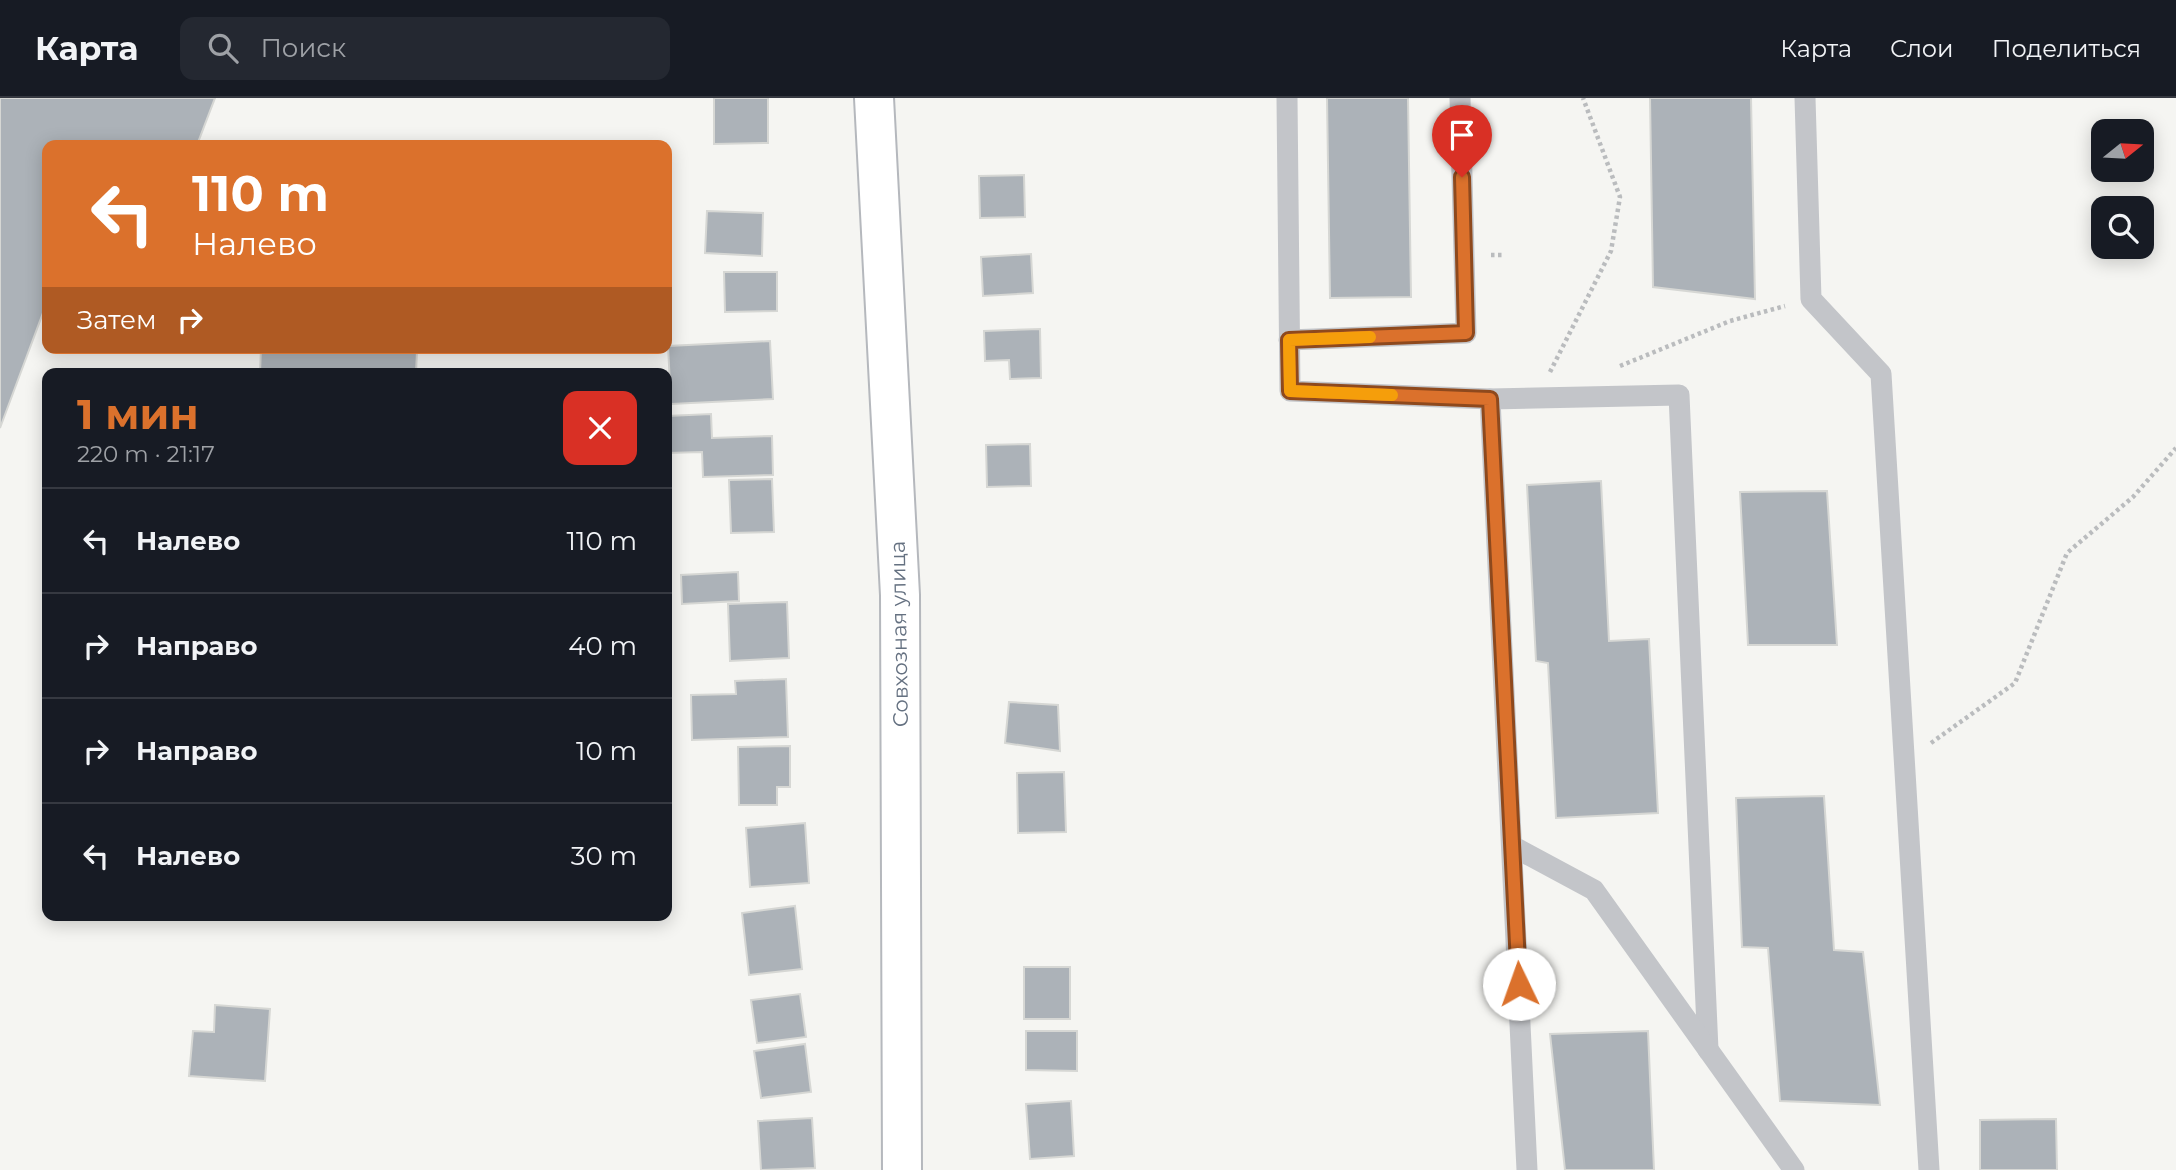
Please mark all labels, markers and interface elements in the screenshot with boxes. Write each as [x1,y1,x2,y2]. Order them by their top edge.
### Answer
search box [180,17,670,80]
text: Карта [35,28,138,68]
icon: search [204,29,242,67]
text: Поиск [260,32,346,64]
text: Карта [1780,34,1852,63]
text: Слои [1890,34,1954,63]
text: Поделиться [1992,34,2141,63]
pin [1432,105,1492,177]
icon: arrive [1443,116,1481,154]
north arrow [2091,119,2154,182]
map controls [2091,119,2154,259]
text: 110 m [192,164,329,223]
icon: left [77,168,168,259]
button: search [2091,196,2154,259]
text: Налево [192,224,317,263]
icon: right [171,301,209,339]
text: Затем [77,304,157,336]
text: 1 мин [77,388,199,440]
button: close [563,391,637,465]
text: 220 m · 21:17 [77,440,215,468]
icon: left [77,522,115,560]
text: Налево [136,525,240,557]
text: 110 m [567,525,637,557]
street label: Совхозная улица [885,541,913,727]
icon: right [77,627,115,665]
text: Направо [136,630,257,662]
text: 40 m [568,630,637,662]
icon: right [77,732,115,770]
text: Направо [136,735,257,767]
text: 10 m [576,735,637,767]
icon: left [77,837,115,875]
text: Налево [136,840,240,872]
text: 30 m [571,840,637,872]
position arrow [1482,947,1556,1021]

